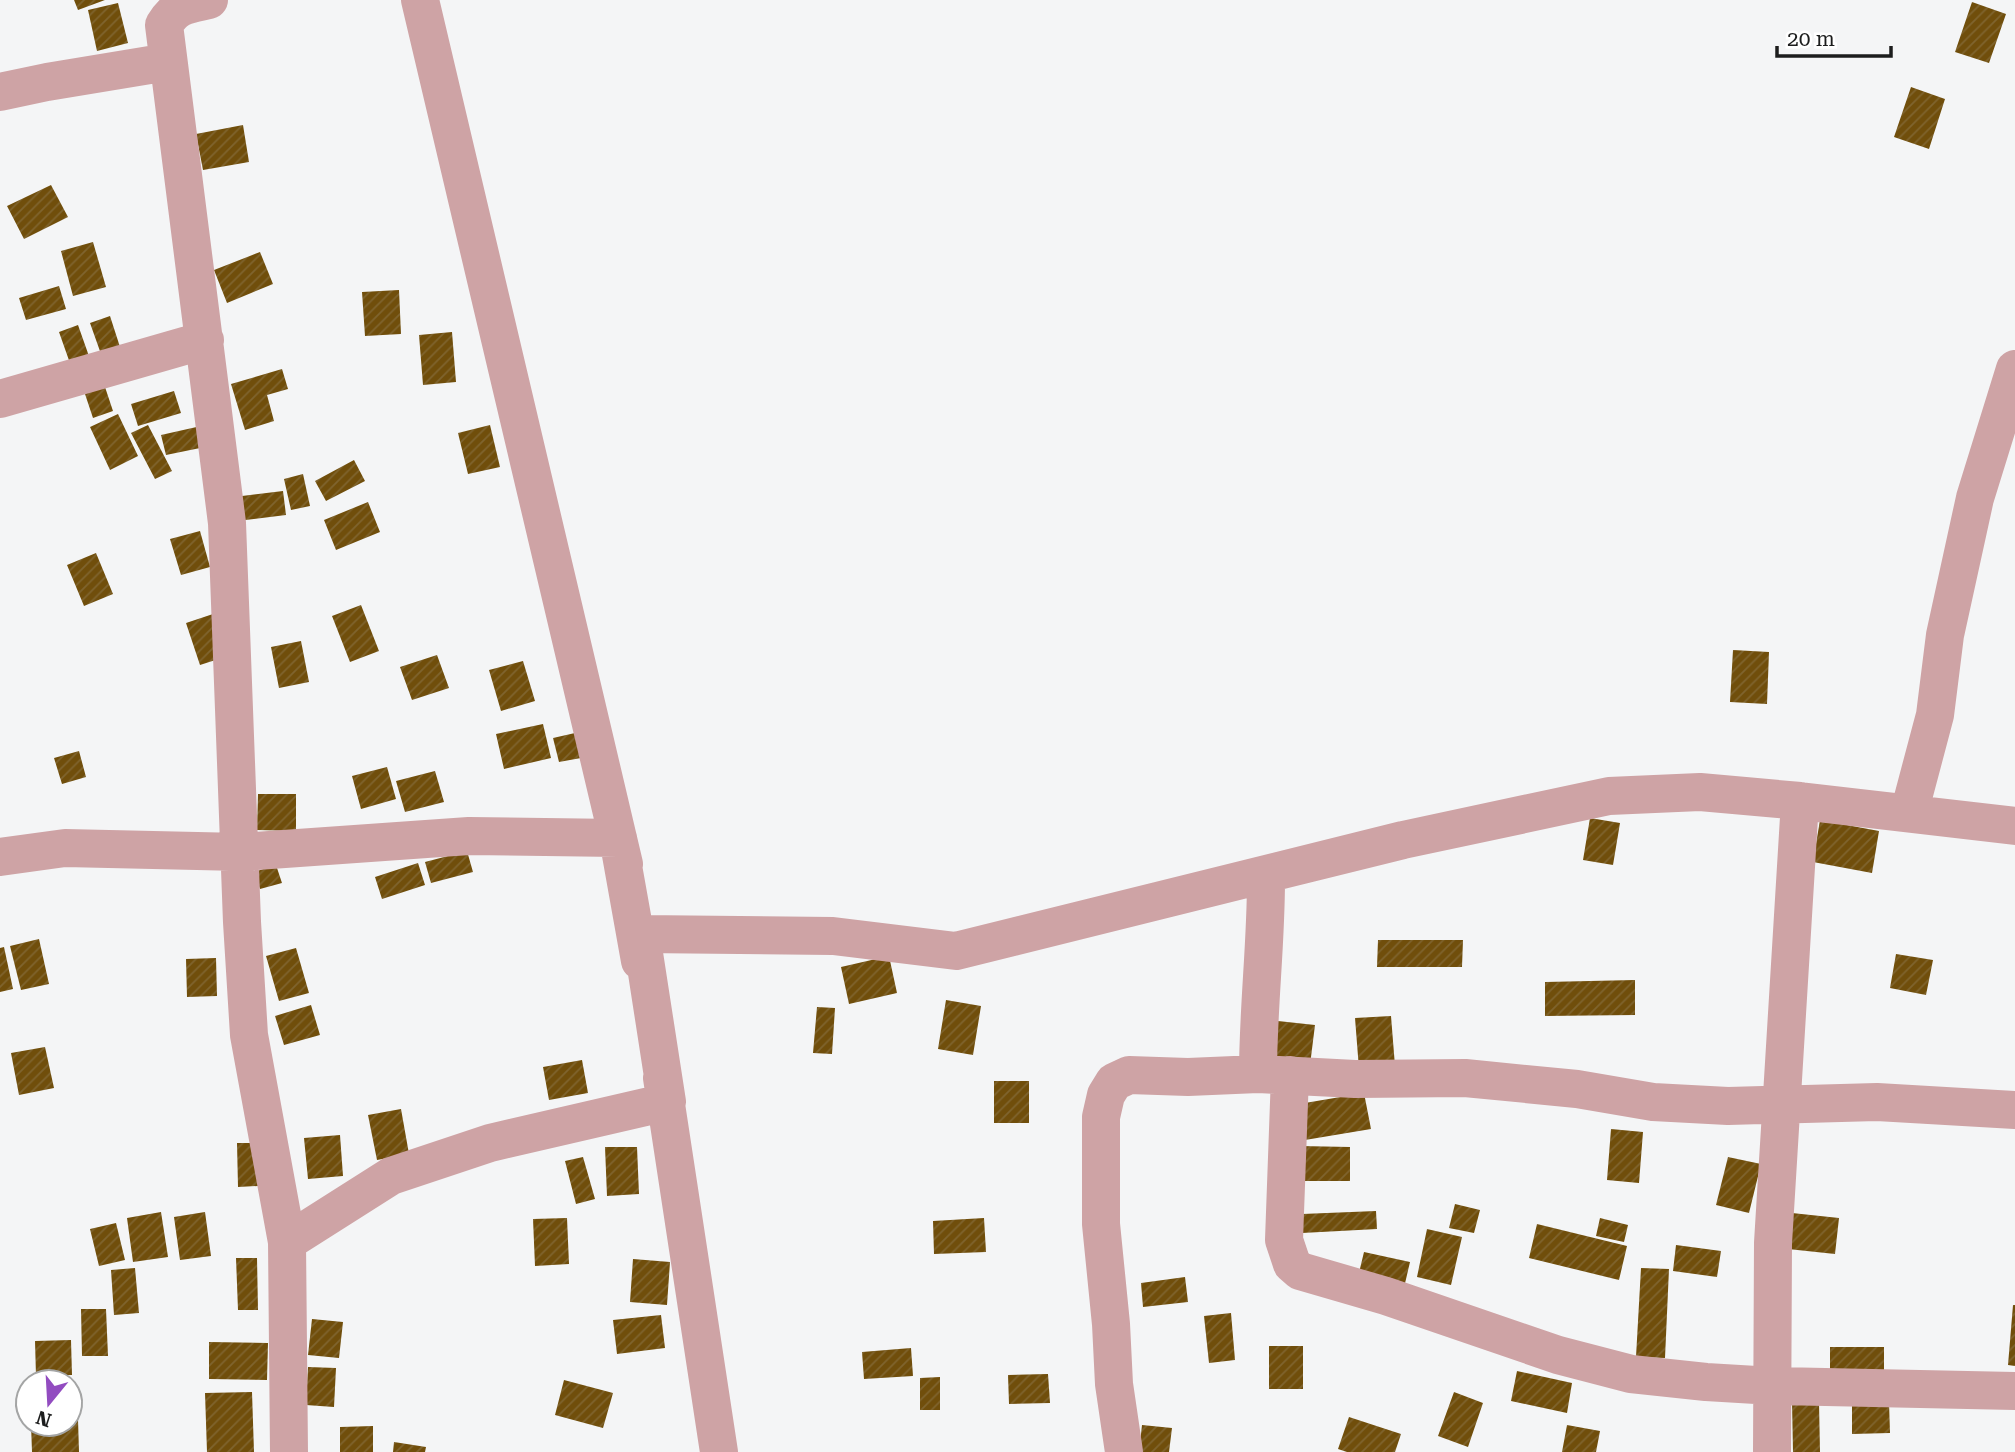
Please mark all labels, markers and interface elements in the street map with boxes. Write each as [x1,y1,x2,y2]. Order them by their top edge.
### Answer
scale bar [1777,14,1891,58]
text: 20 m [1787,27,1835,51]
north arrow [14,1368,84,1438]
text: N [33,1405,54,1432]

